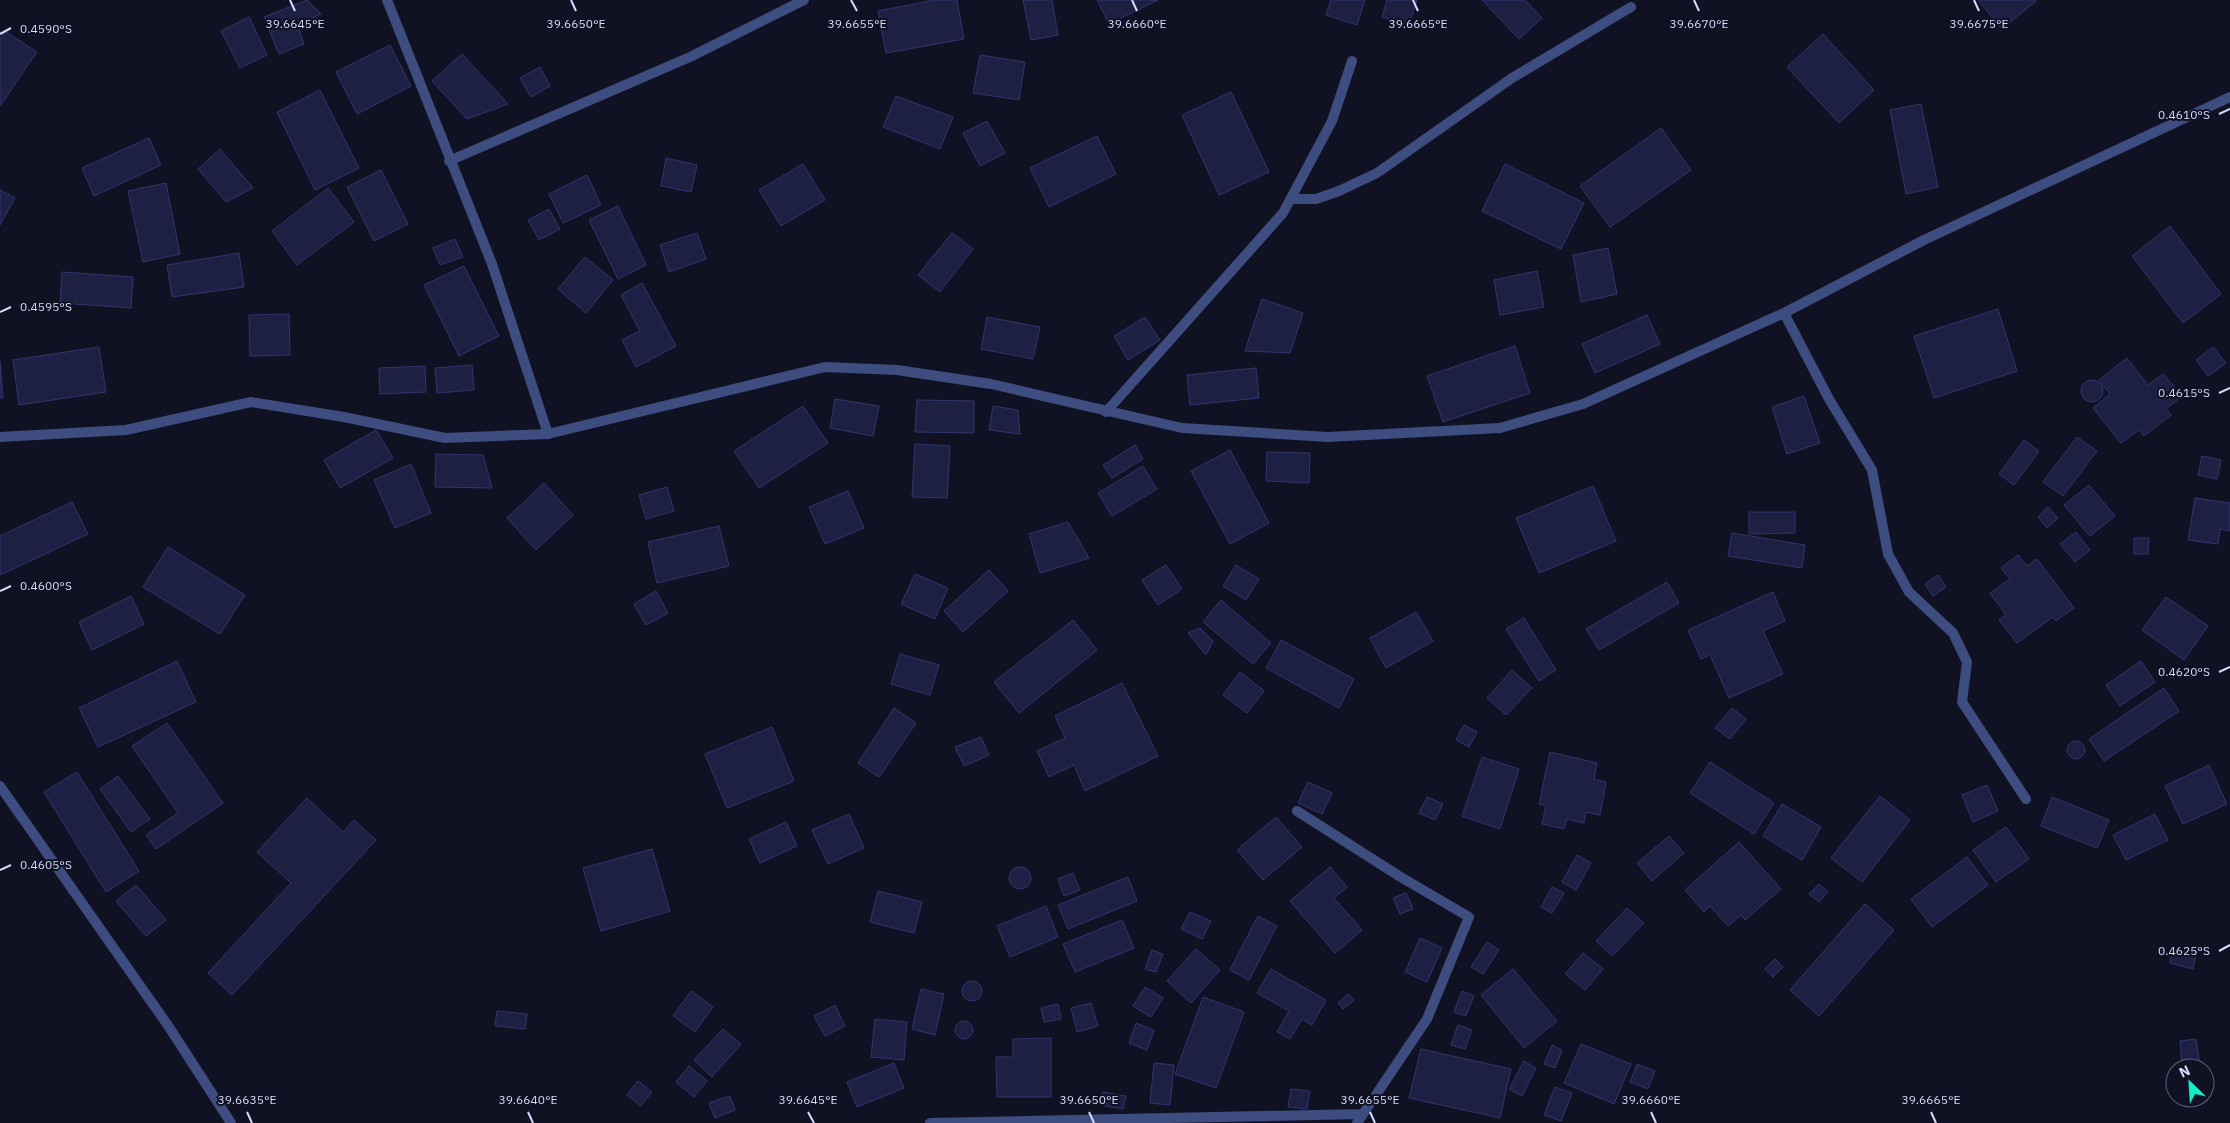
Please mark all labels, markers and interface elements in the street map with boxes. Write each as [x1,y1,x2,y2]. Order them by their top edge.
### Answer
text: 39.6645°E [265,16,325,31]
text: 39.6650°E [546,16,606,31]
text: 39.6655°E [827,16,887,31]
text: 39.6660°E [1107,16,1167,31]
text: 39.6665°E [1388,16,1448,31]
text: 39.6670°E [1669,16,1729,31]
text: 39.6675°E [1949,16,2009,31]
text: 0.4590°S [20,21,72,36]
text: 0.4610°S [2158,107,2210,122]
text: 0.4595°S [20,299,72,314]
text: 0.4615°S [2158,385,2210,400]
text: 0.4600°S [20,578,72,593]
text: 0.4620°S [2158,664,2210,679]
text: 0.4605°S [20,857,72,872]
text: 0.4625°S [2158,943,2210,958]
north arrow [2165,1058,2215,1108]
text: N [2176,1061,2193,1082]
text: 39.6635°E [217,1092,277,1107]
text: 39.6640°E [498,1092,558,1107]
text: 39.6645°E [778,1092,838,1107]
text: 39.6650°E [1059,1092,1119,1107]
text: 39.6655°E [1340,1092,1400,1107]
text: 39.6660°E [1621,1092,1681,1107]
text: 39.6665°E [1901,1092,1961,1107]

